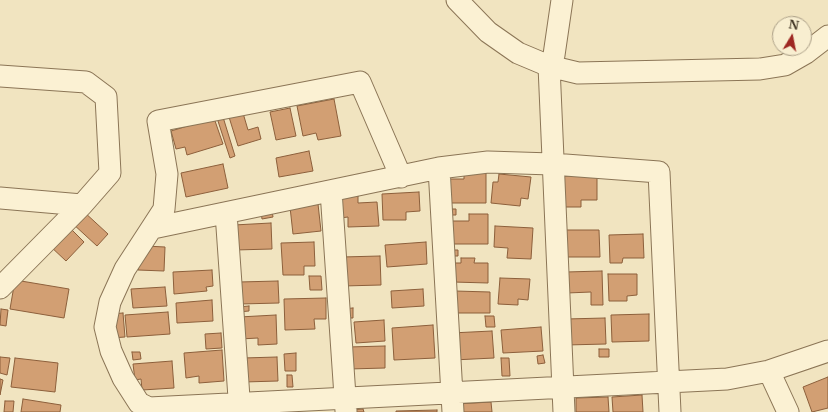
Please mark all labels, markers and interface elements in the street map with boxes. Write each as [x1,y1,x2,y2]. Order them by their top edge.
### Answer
north arrow [772,16,812,56]
text: N [788,17,800,33]

